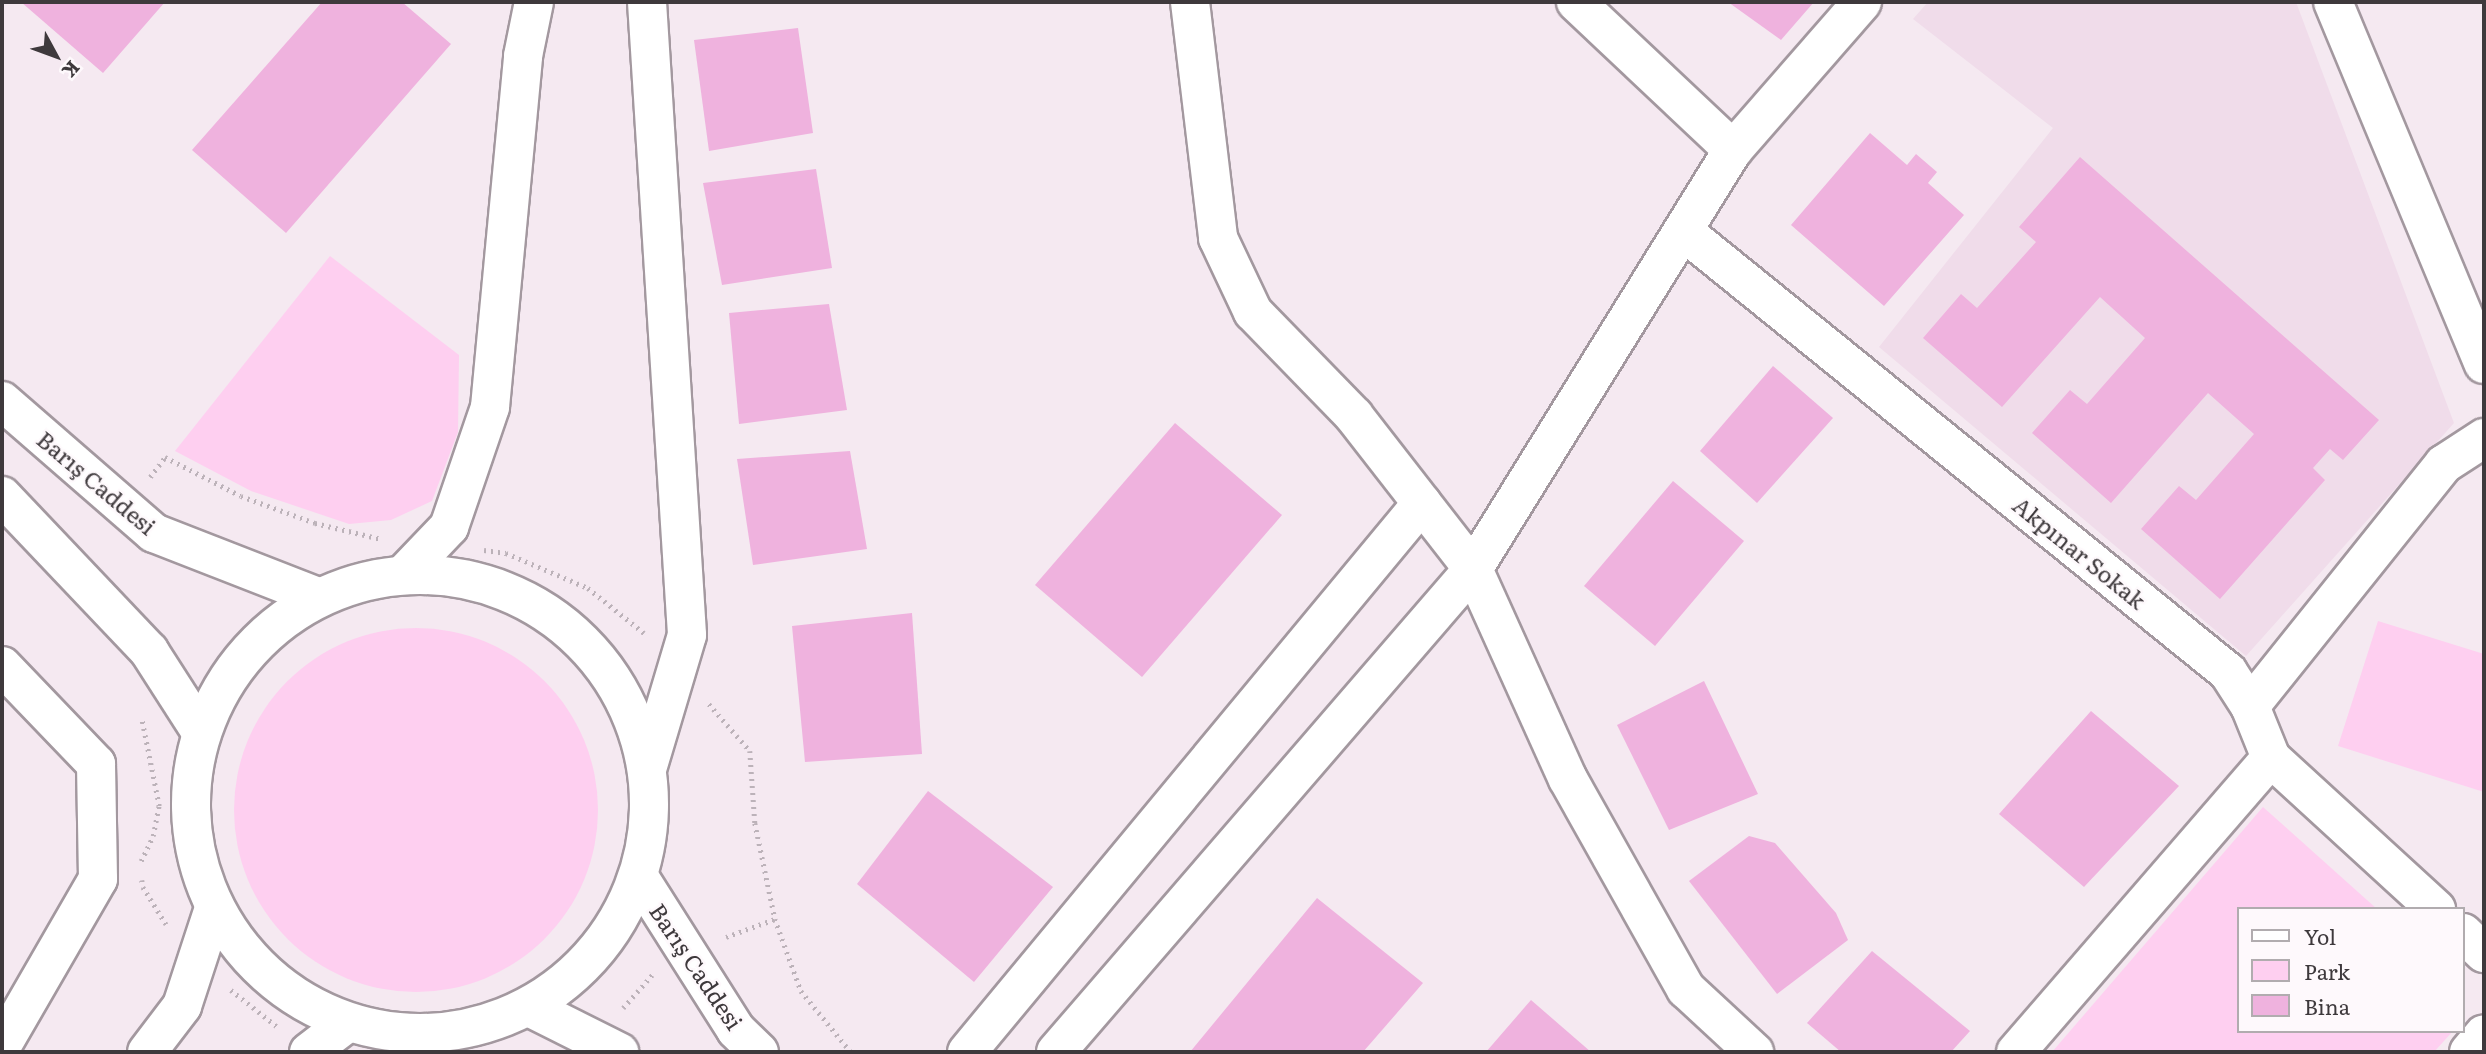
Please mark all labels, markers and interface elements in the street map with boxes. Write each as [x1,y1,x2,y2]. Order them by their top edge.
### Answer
north arrow [21,21,91,91]
text: K [56,55,87,85]
street label: Barış Caddesi [32,424,162,540]
street label: Akpınar Sokak [2008,490,2152,614]
street label: Barış Caddesi [645,898,749,1034]
legend [2238,907,2465,1033]
text: Yol [2304,920,2336,951]
text: Park [2304,955,2350,986]
text: Bina [2304,990,2350,1021]

